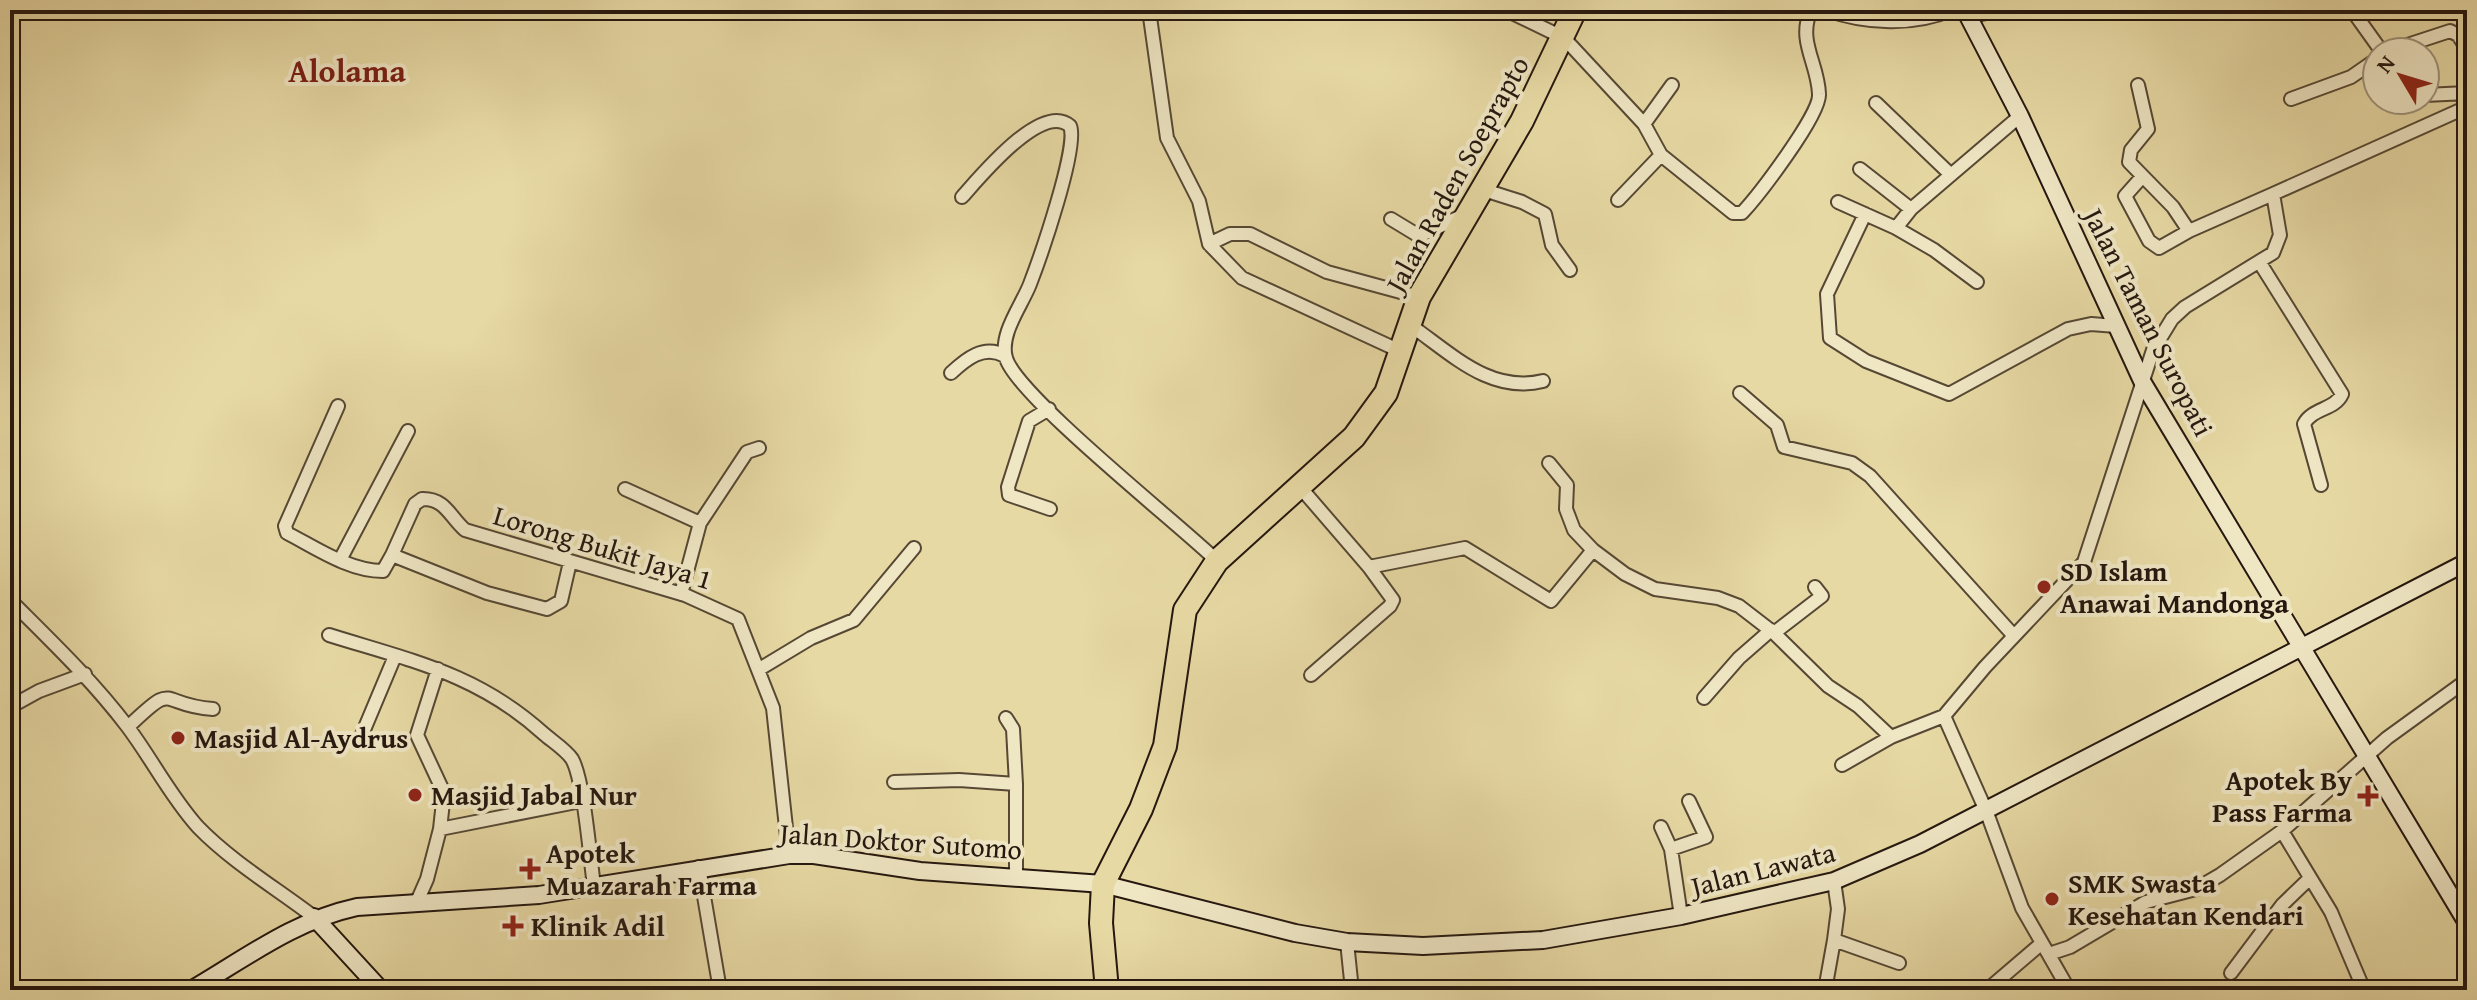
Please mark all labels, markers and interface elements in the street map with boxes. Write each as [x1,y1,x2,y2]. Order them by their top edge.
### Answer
north arrow [2361,36,2441,116]
district label: Alolama [288,47,406,94]
street label: Jalan Raden Soeprapto [1373,48,1539,302]
text: N [2368,48,2403,79]
street label: Jalan Taman Suropati [2073,198,2225,443]
street label: Lorong Bukit Jaya 1 [489,494,718,599]
place label: SD Islam Anawai Mandonga [2060,550,2290,623]
marker: SD Islam Anawai Mandonga [2035,578,2053,596]
place label: Masjid Al-Aydrus [194,717,408,758]
marker: Masjid Al-Aydrus [169,729,187,747]
place label: Apotek By Pass Farma [2212,759,2353,832]
place label: Masjid Jabal Nur [431,774,637,815]
marker: Masjid Jabal Nur [406,786,424,804]
marker: Apotek By Pass Farma [2359,787,2377,805]
street label: Jalan Doktor Sutomo [776,811,1023,869]
street label: Jalan Lawata [1684,831,1840,907]
place label: Apotek Muazarah Farma [546,832,757,905]
marker: Apotek Muazarah Farma [521,860,539,878]
place label: SMK Swasta Kesehatan Kendari [2068,862,2304,935]
marker: SMK Swasta Kesehatan Kendari [2043,890,2061,908]
place label: Klinik Adil [531,905,665,946]
marker: Klinik Adil [502,915,524,937]

